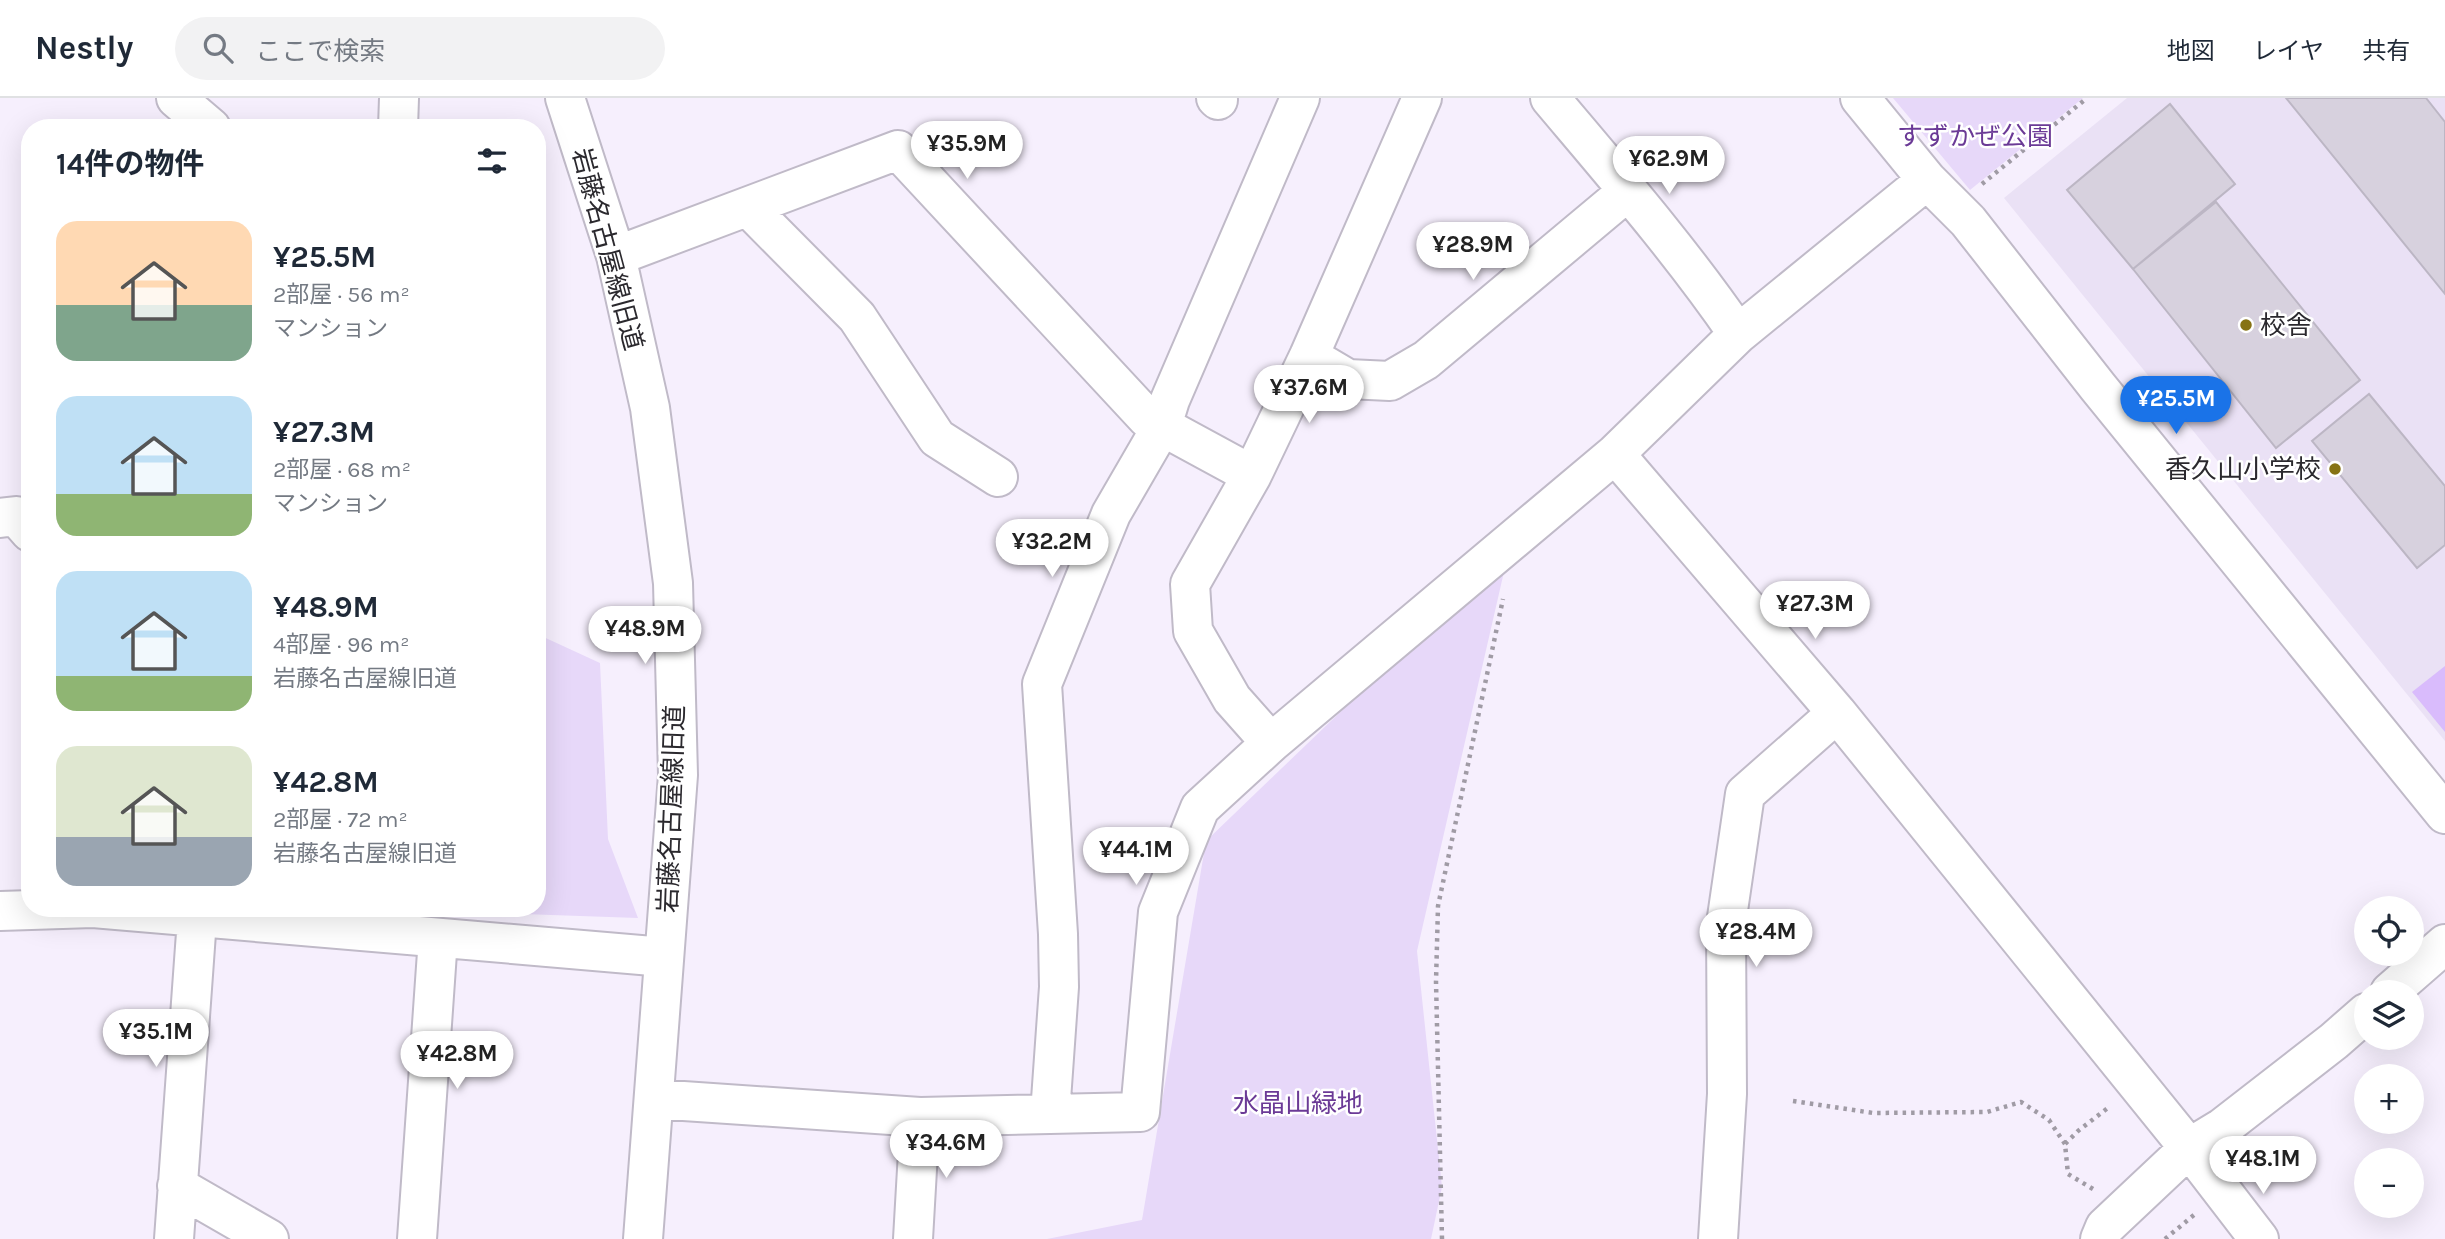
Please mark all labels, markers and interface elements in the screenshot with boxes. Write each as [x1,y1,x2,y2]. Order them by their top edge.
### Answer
search box [175,17,665,80]
text: Nestly [35,29,133,67]
icon: search [199,29,237,67]
text: ここで検索 [255,36,385,67]
text: 地図 [2167,37,2215,65]
text: レイヤ [2253,37,2324,65]
text: 共有 [2362,37,2410,65]
park label: すずかぜ公園 [1897,121,2053,152]
pin: ¥35.9M [910,122,1024,181]
text: ¥35.9M [927,130,1007,157]
pin: ¥62.9M [1612,136,1726,196]
icon: filters [473,142,511,180]
street label: 岩藤名古屋線旧道 [566,145,649,354]
text: ¥62.9M [1629,145,1709,172]
text: 14件の物件 [56,146,205,182]
pin: ¥28.9M [1416,222,1530,282]
text: ¥28.9M [1432,231,1514,258]
text: ¥25.5M [273,239,376,275]
icon: home [112,249,196,333]
text: 2部屋 · 56 m² [273,281,410,308]
place label: 校舎 [2260,310,2312,341]
text: マンション [273,315,388,342]
marker: 校舎 [2238,317,2254,333]
pin: ¥37.6M [1252,366,1366,425]
text: ¥37.6M [1270,374,1348,401]
pin: ¥25.5M [2119,376,2233,436]
text: ¥25.5M [2136,385,2216,412]
text: ¥27.3M [273,414,375,450]
icon: home [112,424,196,508]
place label: 香久山小学校 [2165,454,2321,485]
text: 2部屋 · 68 m² [273,456,411,483]
marker: 香久山小学校 [2327,461,2343,477]
text: マンション [273,490,388,517]
pin: ¥32.2M [995,519,1109,579]
text: ¥32.2M [1012,528,1092,555]
pin: ¥27.3M [1758,582,1872,641]
text: ¥48.9M [273,589,379,625]
text: ¥27.3M [1776,590,1854,617]
icon: home [112,599,196,683]
pin: ¥48.9M [588,606,702,666]
text: ¥48.9M [604,615,686,642]
text: 4部屋 · 96 m² [273,631,410,658]
text: 岩藤名古屋線旧道 [273,665,457,692]
street label: 岩藤名古屋線旧道 [652,705,691,914]
text: ¥42.8M [273,764,379,800]
icon: home [112,774,196,858]
text: 2部屋 · 72 m² [273,806,408,833]
pin: ¥44.1M [1079,828,1193,887]
text: ¥44.1M [1099,836,1173,863]
text: 岩藤名古屋線旧道 [273,840,457,867]
map controls [2354,896,2424,1218]
button: locate [2354,896,2424,966]
pin: ¥28.4M [1699,910,1813,969]
text: ¥28.4M [1715,918,1797,945]
button: layers [2354,980,2424,1050]
pin: ¥35.1M [99,1010,213,1069]
text: ¥35.1M [119,1018,193,1045]
pin: ¥42.8M [400,1032,514,1091]
text: ¥42.8M [416,1040,498,1067]
button: + [2354,1064,2424,1134]
park label: 水晶山緑地 [1233,1088,1363,1119]
pin: ¥34.6M [889,1121,1003,1180]
text: ¥34.6M [906,1129,986,1156]
pin: ¥48.1M [2206,1136,2320,1196]
text: ¥48.1M [2225,1145,2301,1172]
button: − [2354,1148,2424,1218]

